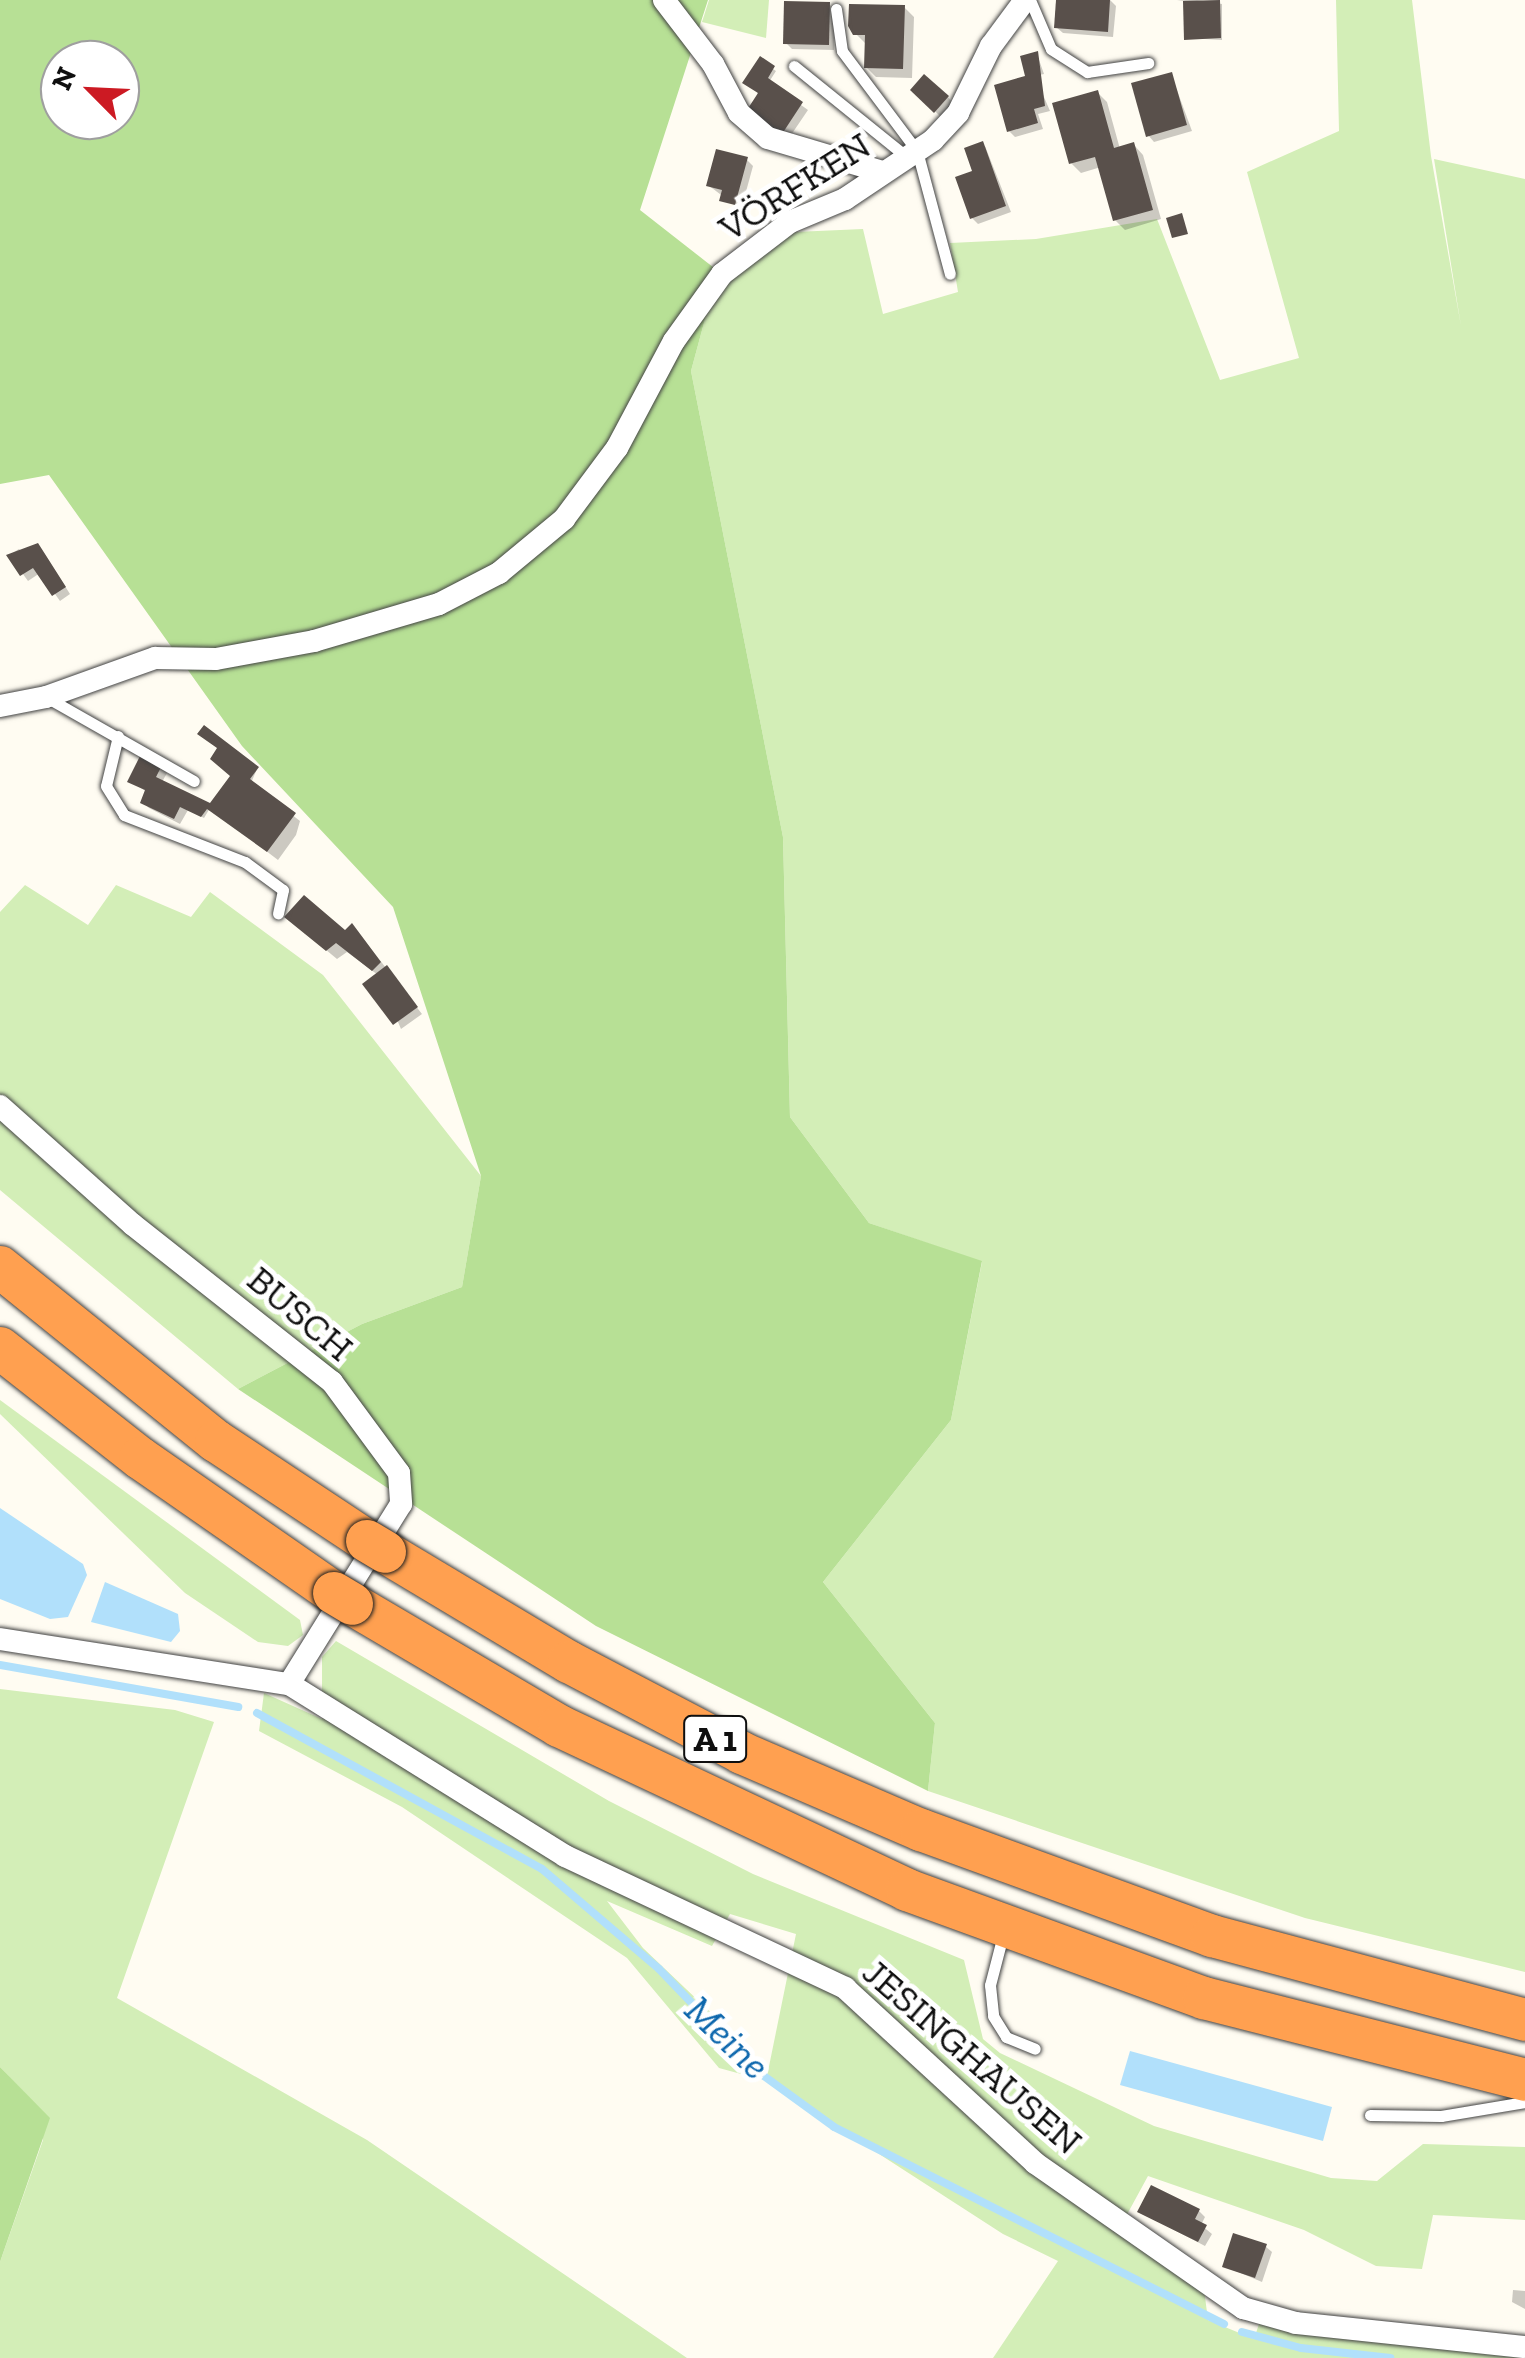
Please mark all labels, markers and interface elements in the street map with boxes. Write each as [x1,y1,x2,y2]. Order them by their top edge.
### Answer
north arrow [40,40,140,140]
text: N [45,62,83,95]
street label: VÖRFKEN [711,123,879,251]
street label: BUSCH [238,1257,362,1371]
road number: A 1 [682,1709,748,1769]
street label: JESINGHAUSEN [853,1949,1091,2165]
water label: Meine [676,1985,780,2089]

